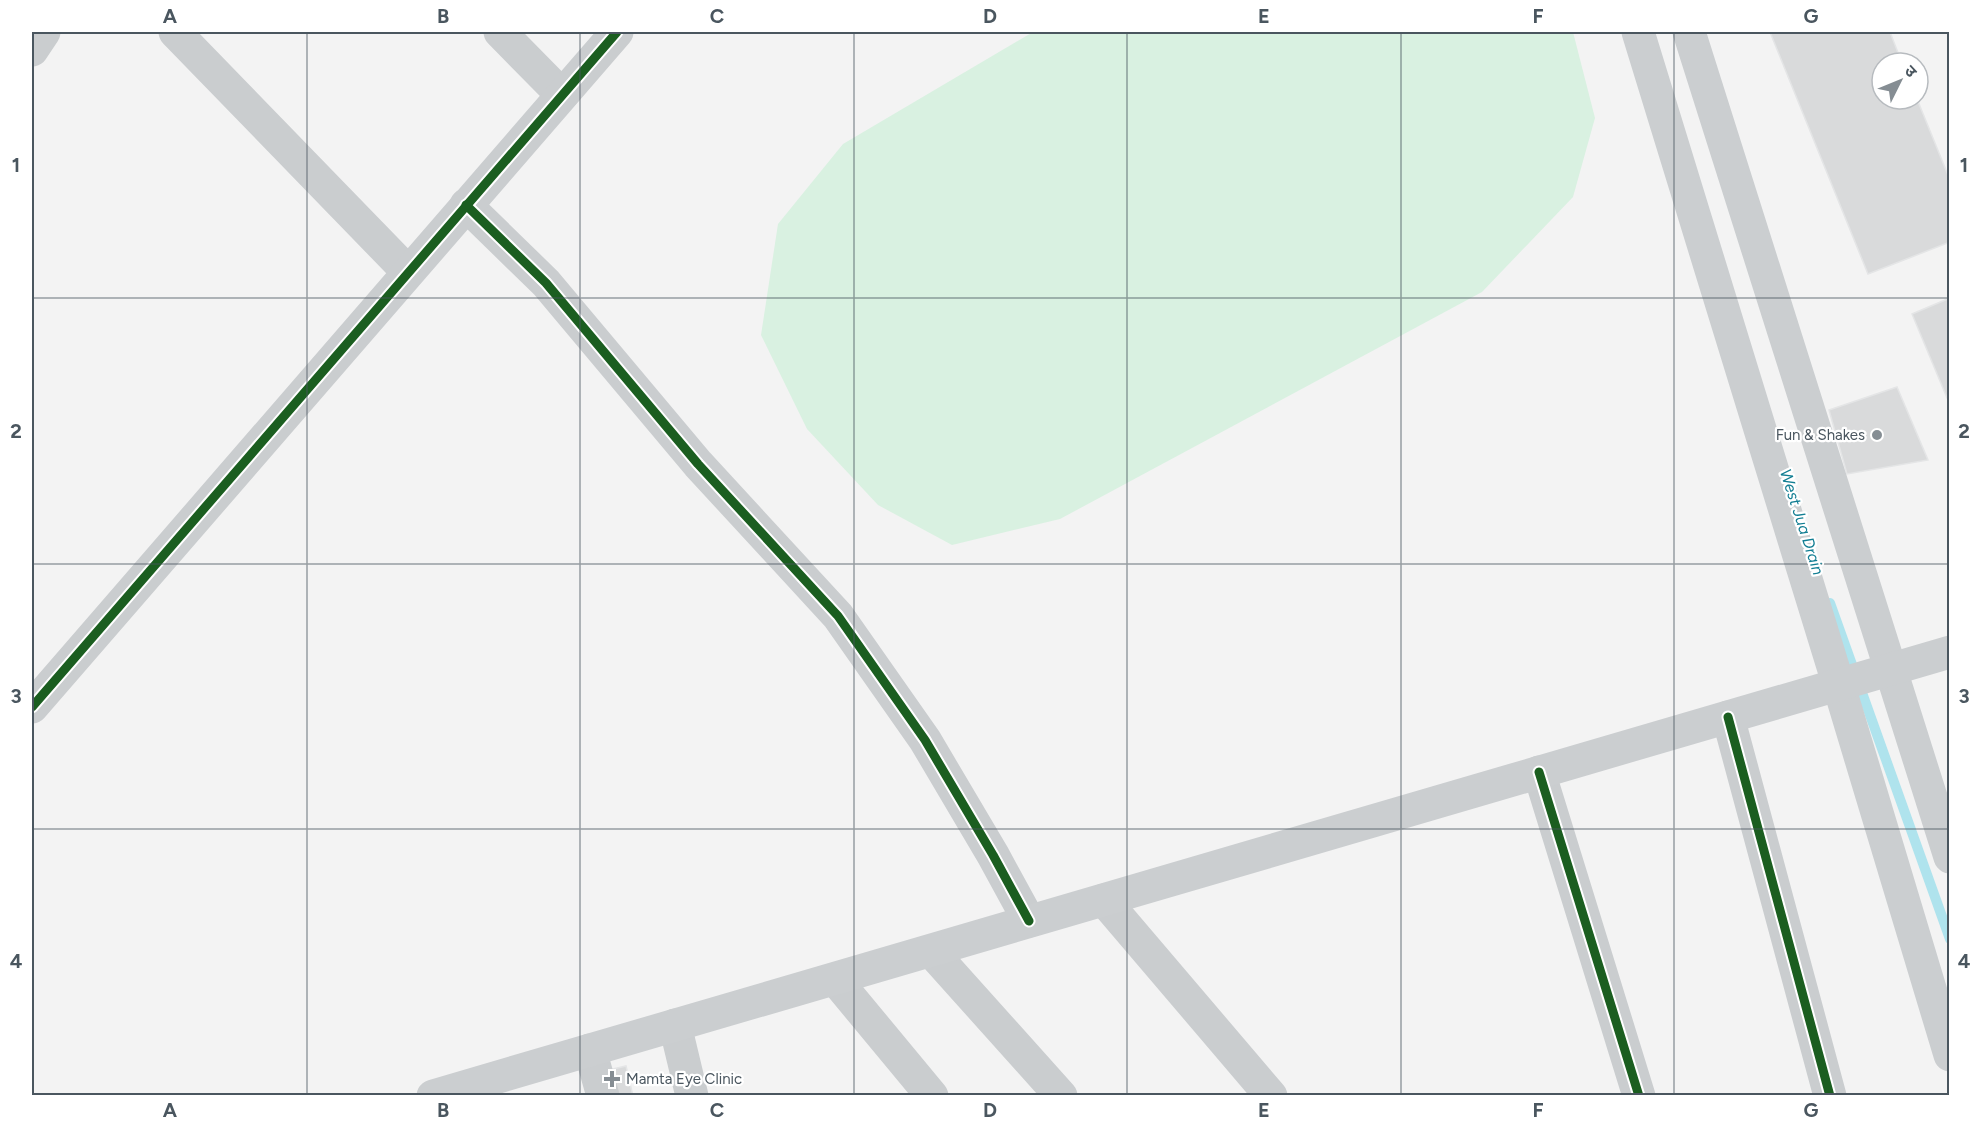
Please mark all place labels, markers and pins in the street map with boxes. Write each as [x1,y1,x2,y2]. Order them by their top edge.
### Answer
place label: Fun & Shakes [1776,426,1865,444]
marker: Fun & Shakes [1870,428,1884,442]
marker: Mamta Eye Clinic [603,1070,621,1088]
place label: Mamta Eye Clinic [626,1070,742,1088]

